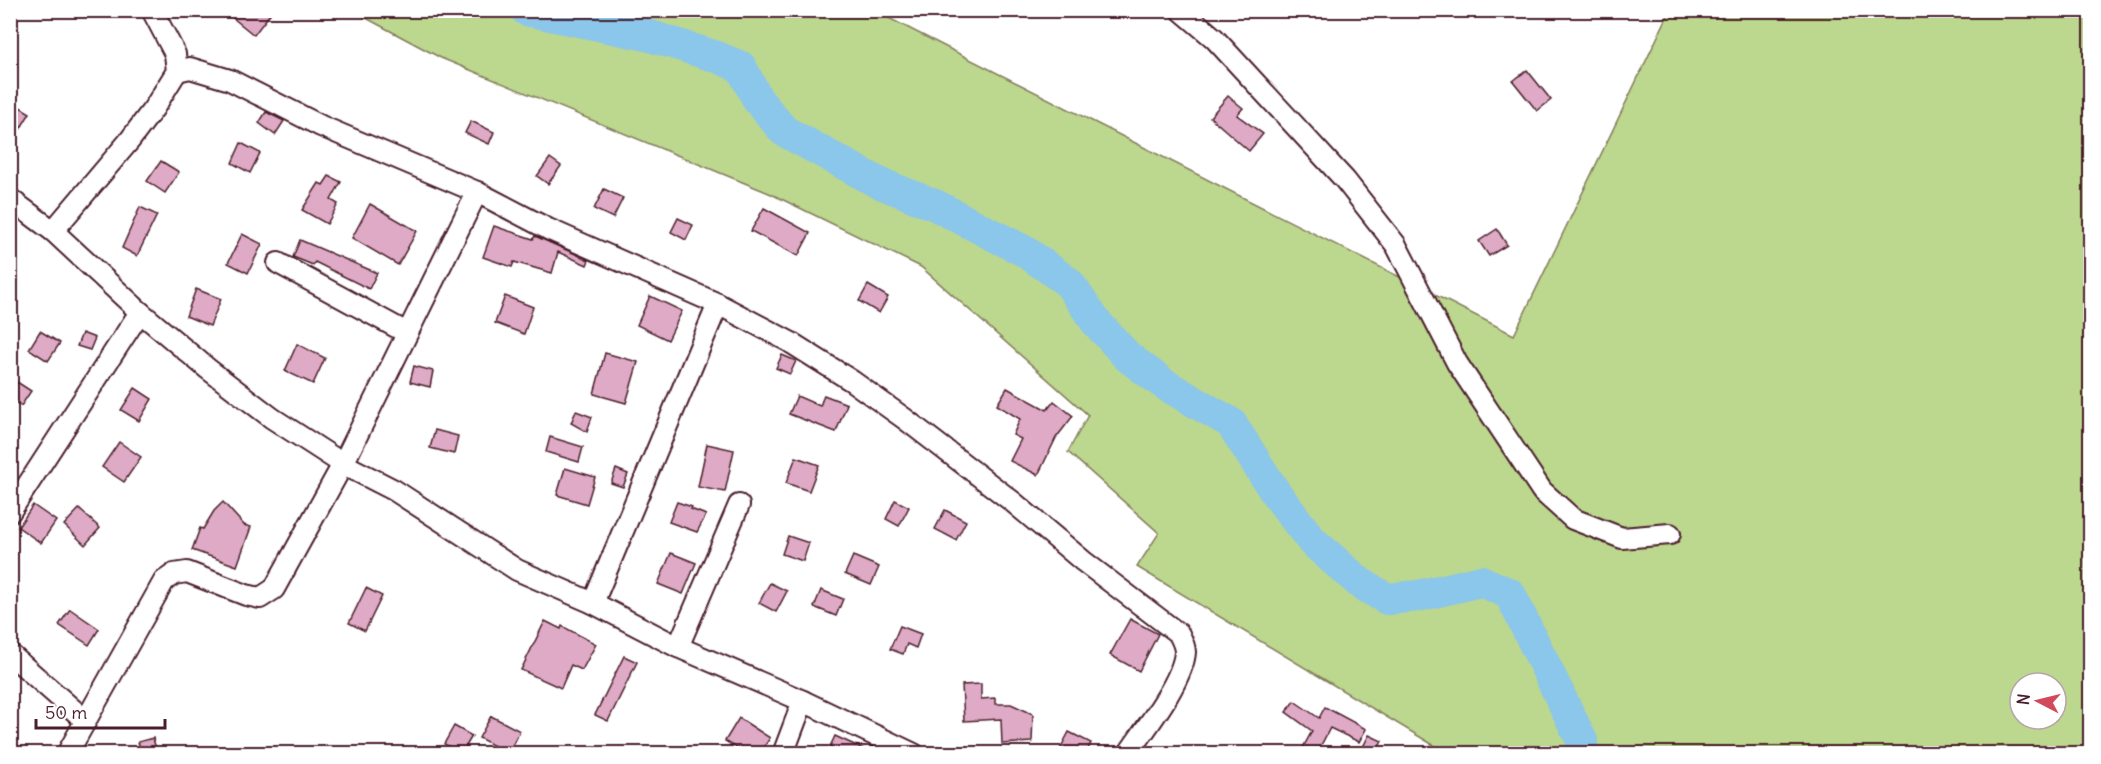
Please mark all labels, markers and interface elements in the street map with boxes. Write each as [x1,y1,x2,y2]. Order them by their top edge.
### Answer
north arrow [2008,671,2068,731]
scale bar [36,692,165,730]
text: N [2013,692,2034,706]
text: 50 m [45,701,87,724]

